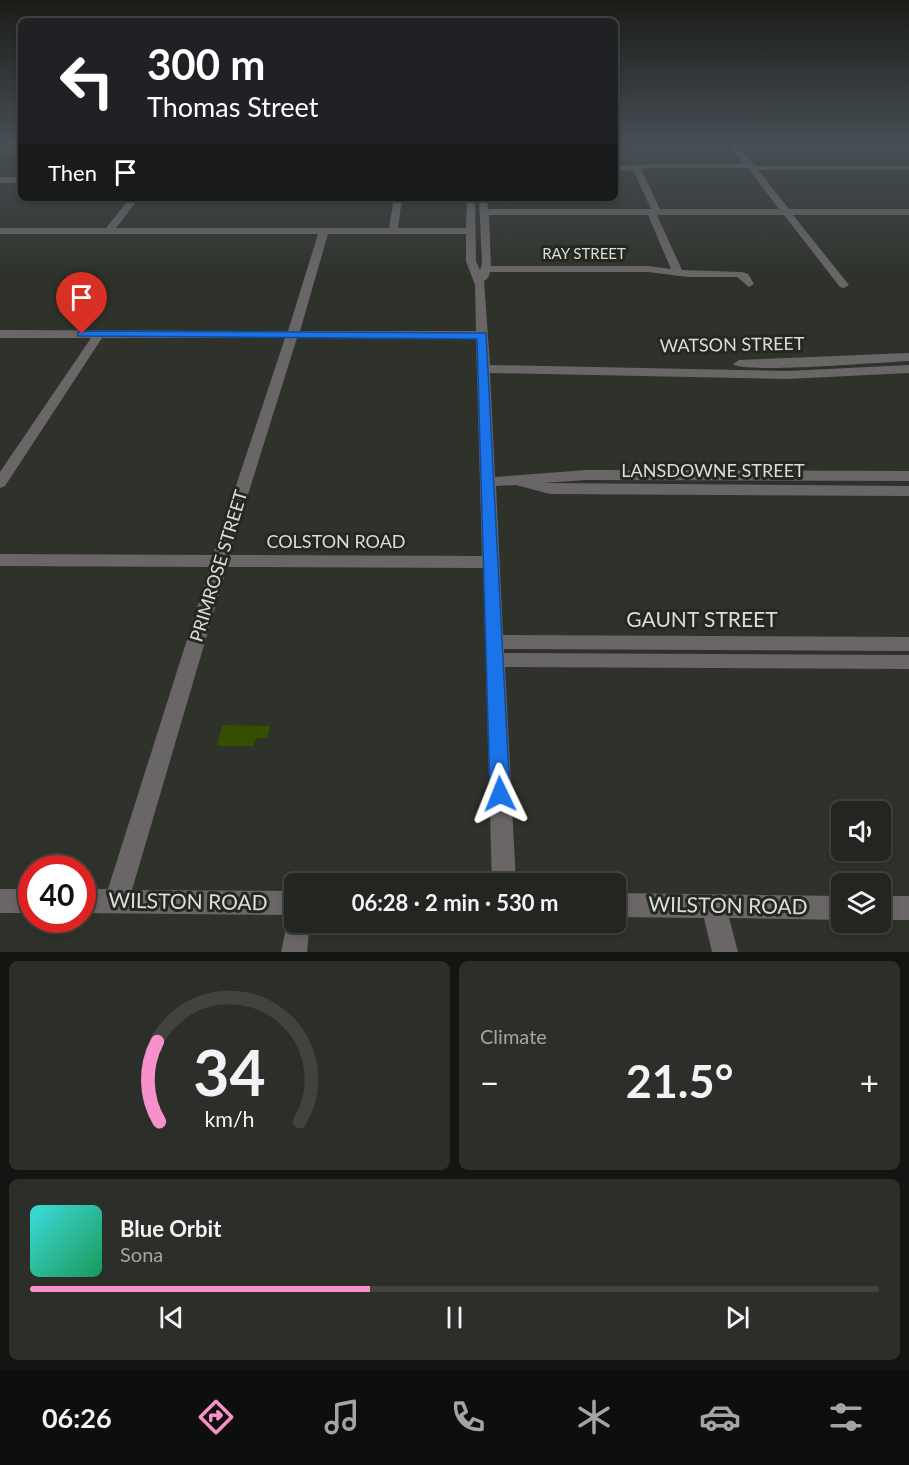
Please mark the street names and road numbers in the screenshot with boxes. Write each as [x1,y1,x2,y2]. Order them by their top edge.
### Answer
street label: RAY STREET [542,244,626,262]
street label: WATSON STREET [659,332,805,356]
street label: LANSDOWNE STREET [621,459,805,481]
street label: PRIMROSE STREET [185,487,252,644]
street label: COLSTON ROAD [266,530,406,552]
street label: GAUNT STREET [626,606,778,631]
street label: WILSTON ROAD [108,887,268,914]
street label: WILSTON ROAD [648,891,808,918]

